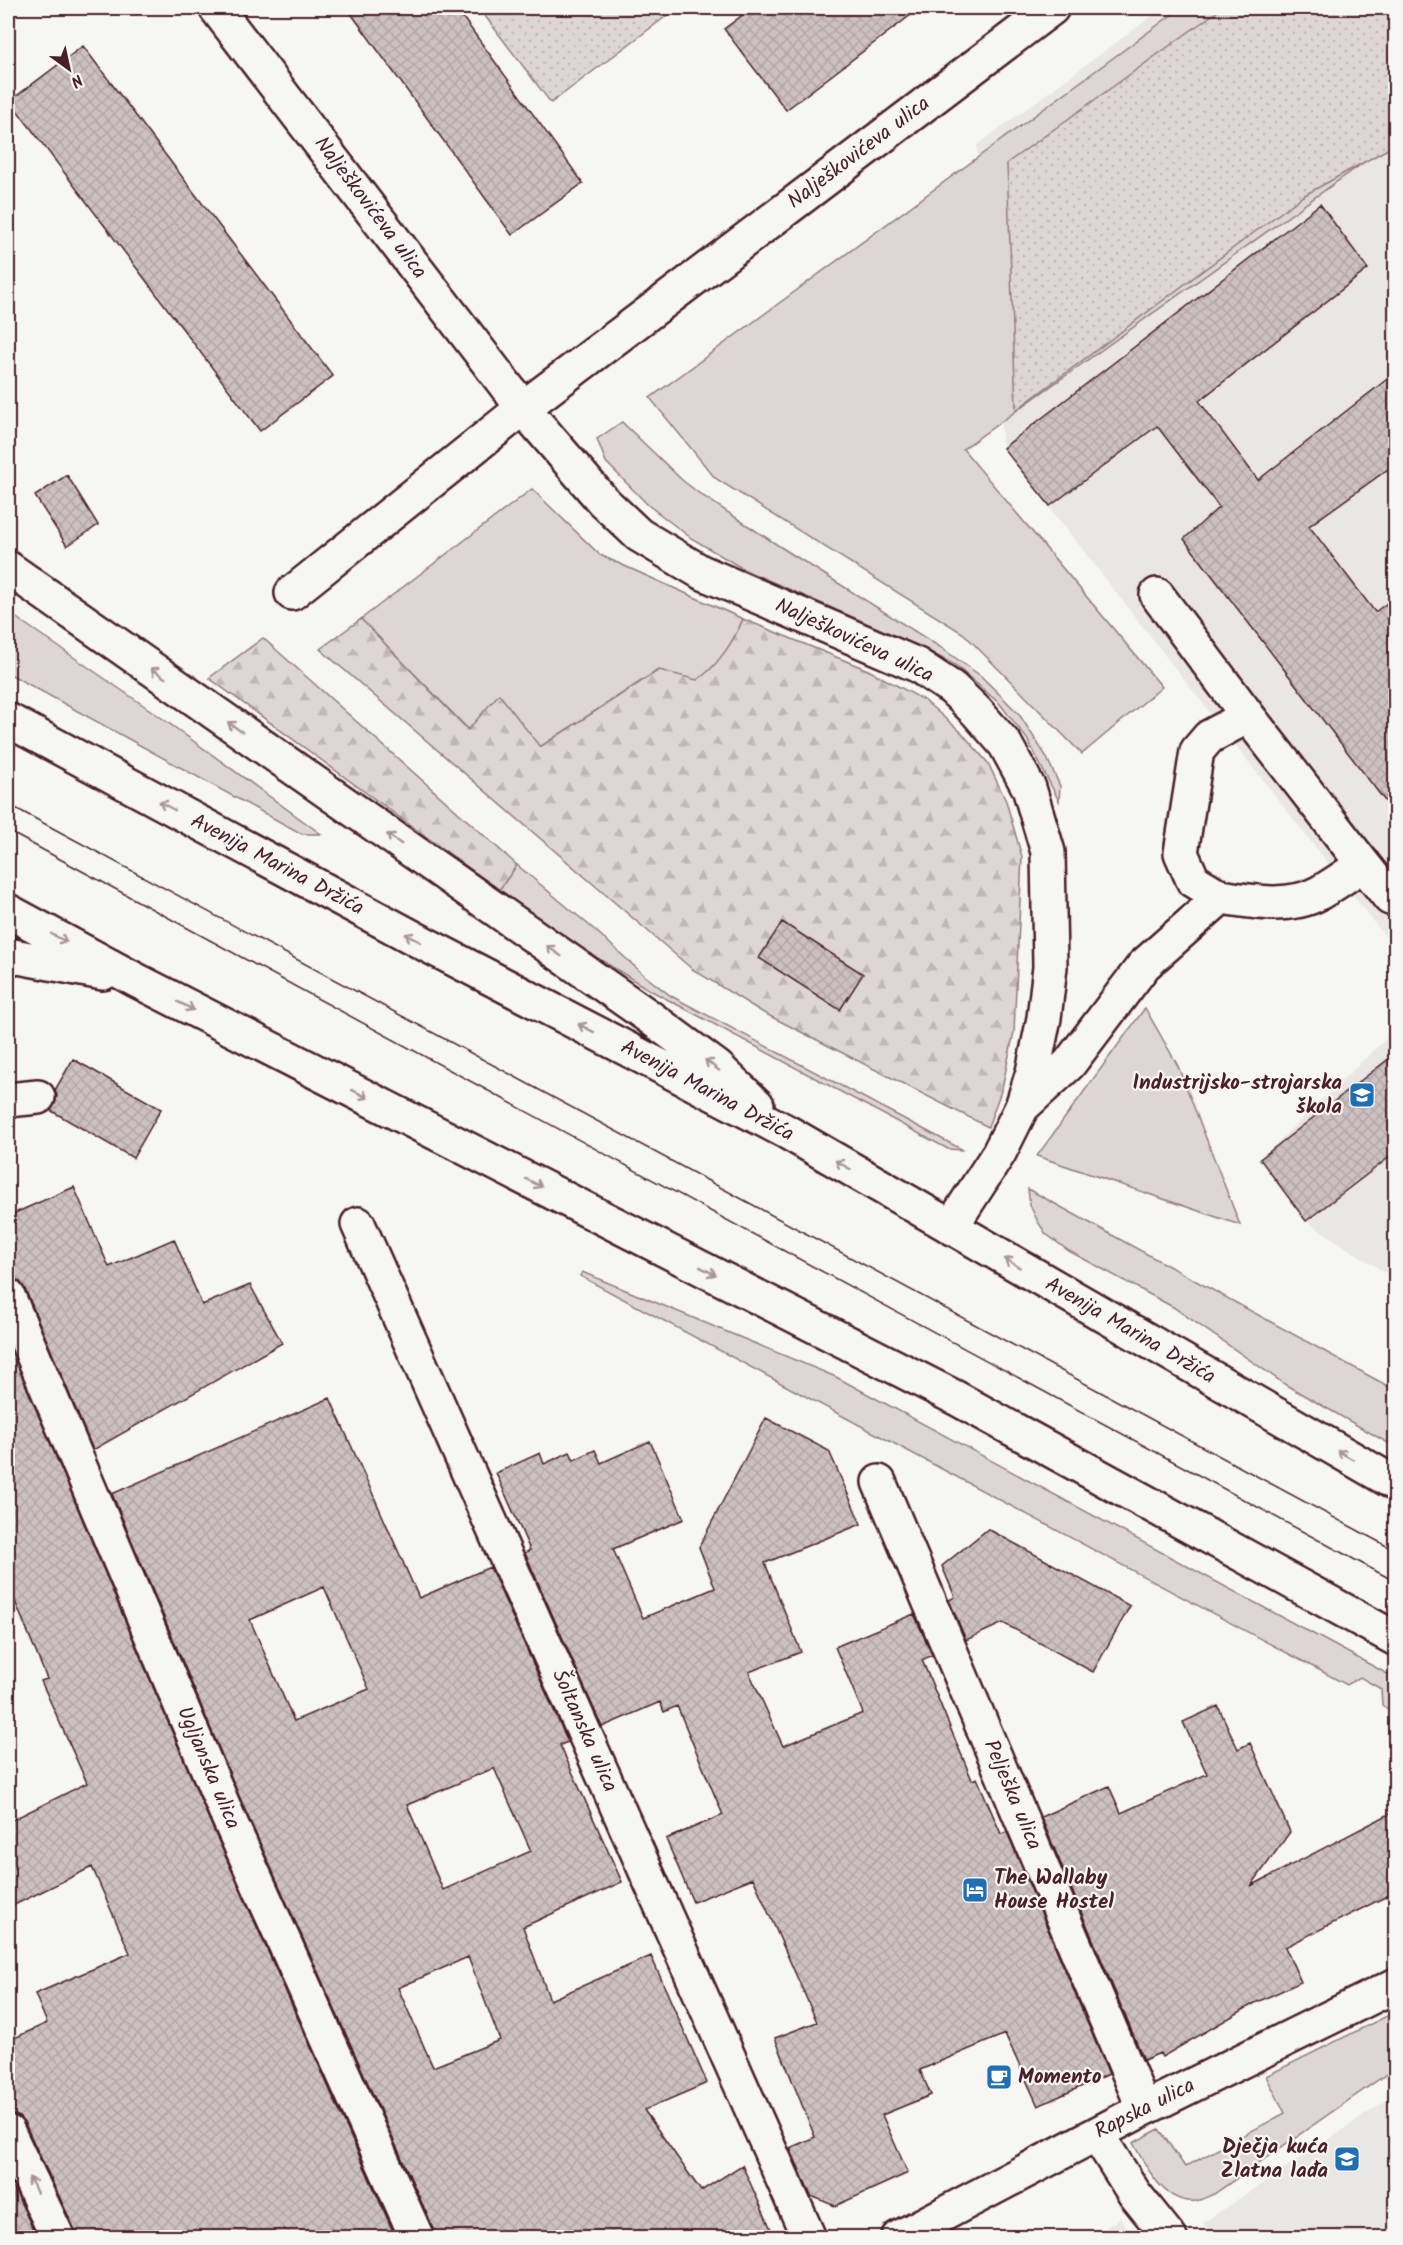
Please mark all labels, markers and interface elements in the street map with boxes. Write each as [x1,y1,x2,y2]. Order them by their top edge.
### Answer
north arrow [39,39,99,99]
text: N [65,67,87,94]
street label: Nalješkovićeva ulica [781,88,937,218]
street label: Nalješkovićeva ulica [305,130,435,286]
street label: Nalješkovićeva ulica [769,590,939,692]
one-way arrow [150,667,166,679]
one-way arrow [227,721,243,733]
one-way arrow [159,800,176,812]
street label: Avenija Marina Držića [184,805,370,925]
one-way arrow [387,833,403,845]
one-way arrow [404,932,422,943]
one-way arrow [50,933,68,945]
one-way arrow [546,945,563,957]
one-way arrow [177,1000,195,1012]
one-way arrow [577,1022,595,1033]
street label: Avenija Marina Držića [614,1031,800,1151]
one-way arrow [705,1058,721,1071]
place label: Industrijsko-strojarska škola [1133,1067,1342,1124]
school or university icon: Industrijsko-strojarska škola [1347,1080,1377,1110]
one-way arrow [351,1089,369,1100]
one-way arrow [835,1159,853,1170]
one-way arrow [525,1177,543,1189]
one-way arrow [1004,1256,1021,1268]
one-way arrow [698,1266,716,1277]
street label: Avenija Marina Držića [1038,1269,1222,1393]
one-way arrow [1337,1449,1354,1461]
street label: Šoltanska ulica [542,1664,626,1798]
street label: Ugljanska ulica [167,1701,249,1835]
street label: Pelješka ulica [974,1735,1050,1855]
place label: The Wallaby House Hostel [994,1862,1114,1919]
hotel icon: The Wallaby House Hostel [960,1875,990,1905]
place label: Momento [1018,2061,1102,2094]
cafe icon: Momento [984,2062,1014,2092]
street label: Rapska ulica [1089,2070,1201,2148]
place label: Dječja kuća Zlatna lađa [1221,2131,1328,2188]
school or university icon: Dječja kuća Zlatna lađa [1332,2144,1362,2174]
one-way arrow [27,2176,38,2194]

